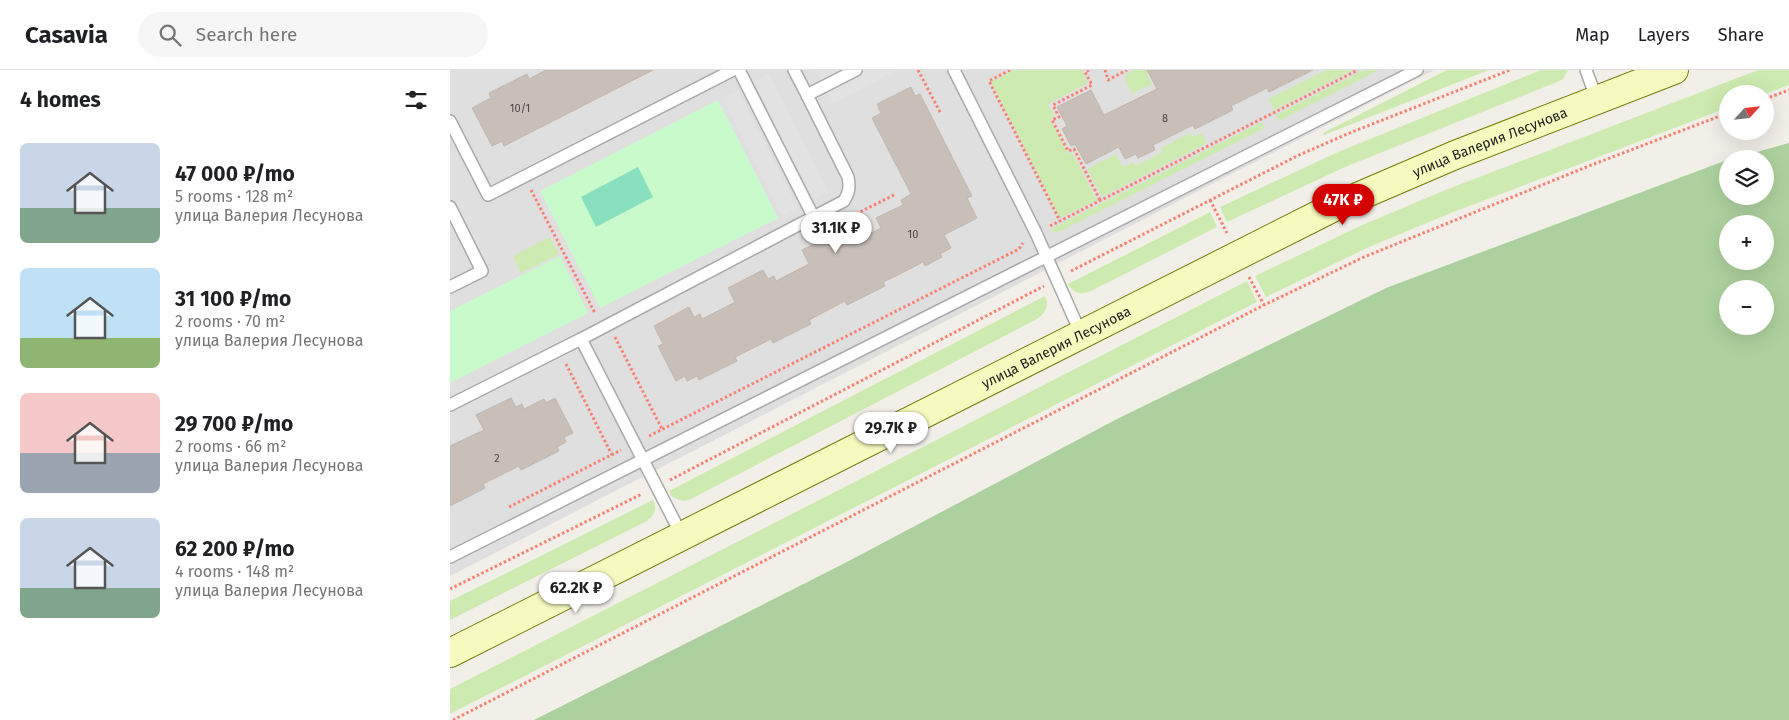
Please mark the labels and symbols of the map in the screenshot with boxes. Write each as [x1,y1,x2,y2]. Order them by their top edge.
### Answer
north arrow [1719,85,1774,140]
house number: 10/1 [510,102,530,115]
street label: улица Валерия Лесунова [1410,104,1570,181]
house number: 8 [1162,112,1168,125]
pin: 47K ₽ [1308,184,1378,226]
pin: 31.1K ₽ [790,212,882,254]
house number: 10 [908,228,918,241]
street label: улица Валерия Лесунова [979,303,1134,392]
pin: 29.7K ₽ [845,412,937,454]
house number: 2 [494,452,500,465]
pin: 62.2K ₽ [530,572,622,614]

